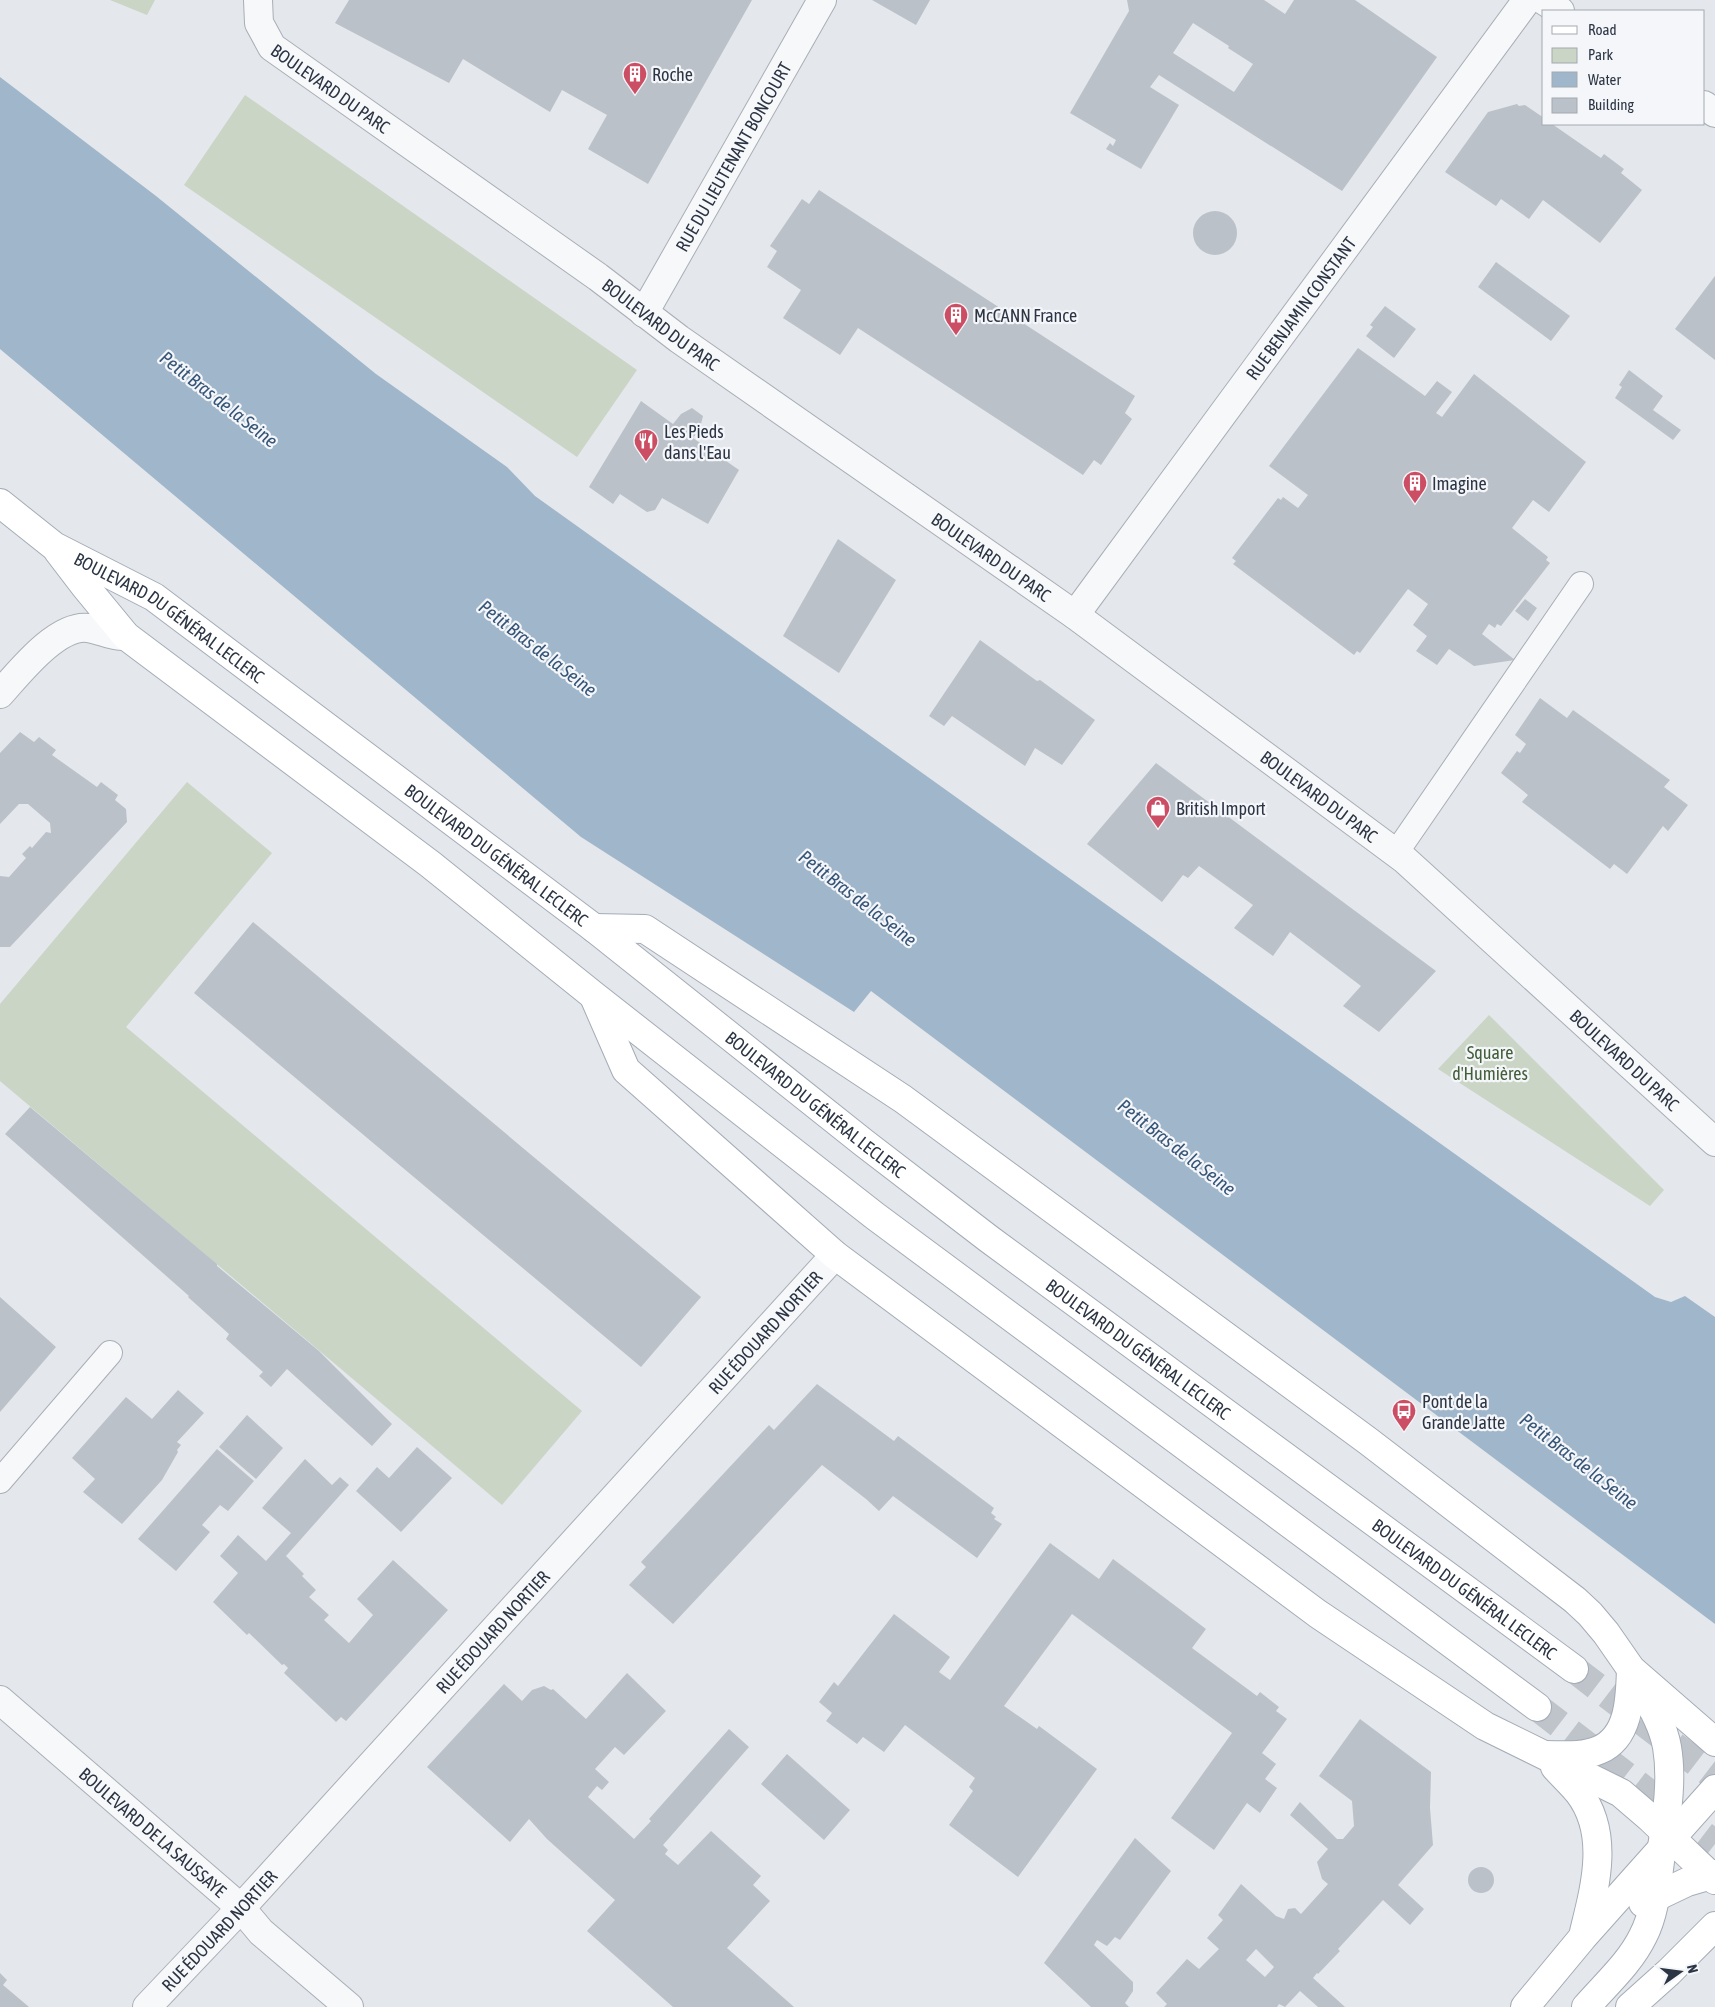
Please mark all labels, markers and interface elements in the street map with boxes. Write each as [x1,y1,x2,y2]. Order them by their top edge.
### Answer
legend [1542,10,1705,125]
text: Road [1588,21,1617,38]
street label: BOULEVARD DU PARC [267,39,394,137]
text: Park [1588,46,1613,63]
street label: RUE DU LIEUTENANT BONCOURT [671,58,795,255]
building icon: Roche [622,61,648,95]
place label: Roche [652,64,693,85]
text: Water [1588,71,1621,88]
text: Building [1588,96,1634,113]
street label: RUE BENJAMIN CONSTANT [1241,232,1360,383]
street label: BOULEVARD DU PARC [598,274,723,374]
building icon: McCANN France [943,302,969,336]
place label: McCANN France [974,305,1077,326]
water label: Petit Bras de la Seine [156,346,282,452]
place label: Les Pieds dans l'Eau [664,421,731,463]
restaurant icon: Les Pieds dans l'Eau [633,428,659,462]
building icon: Imagine [1402,470,1428,504]
place label: Imagine [1432,473,1487,494]
street label: BOULEVARD DU PARC [928,508,1055,605]
street label: BOULEVARD DU GÉNÉRAL LECLERC [71,548,269,687]
water label: Petit Bras de la Seine [475,595,601,701]
street label: BOULEVARD DU PARC [1257,746,1382,846]
street label: BOULEVARD DU GÉNÉRAL LECLERC [401,779,592,930]
shop icon: British Import [1145,795,1171,829]
place label: British Import [1176,798,1266,819]
water label: Petit Bras de la Seine [795,845,921,951]
street label: BOULEVARD DU PARC [1566,1005,1684,1115]
street label: BOULEVARD DU GÉNÉRAL LECLERC [722,1027,910,1182]
park label: Square d'Humières [1452,1042,1528,1084]
water label: Petit Bras de la Seine [1114,1094,1240,1200]
street label: RUE ÉDOUARD NORTIER [704,1266,826,1398]
street label: BOULEVARD DU GÉNÉRAL LECLERC [1042,1274,1235,1423]
place label: Pont de la Grande Jatte [1422,1391,1505,1433]
bus stop icon: Pont de la Grande Jatte [1391,1398,1417,1432]
water label: Petit Bras de la Seine [1516,1408,1642,1514]
street label: BOULEVARD DU GÉNÉRAL LECLERC [1368,1514,1561,1663]
street label: RUE ÉDOUARD NORTIER [431,1566,553,1697]
street label: BOULEVARD DE LA SAUSSAYE [75,1763,231,1901]
street label: RUE ÉDOUARD NORTIER [157,1866,281,1996]
north arrow [1655,1947,1705,1997]
text: N [1684,1963,1701,1975]

